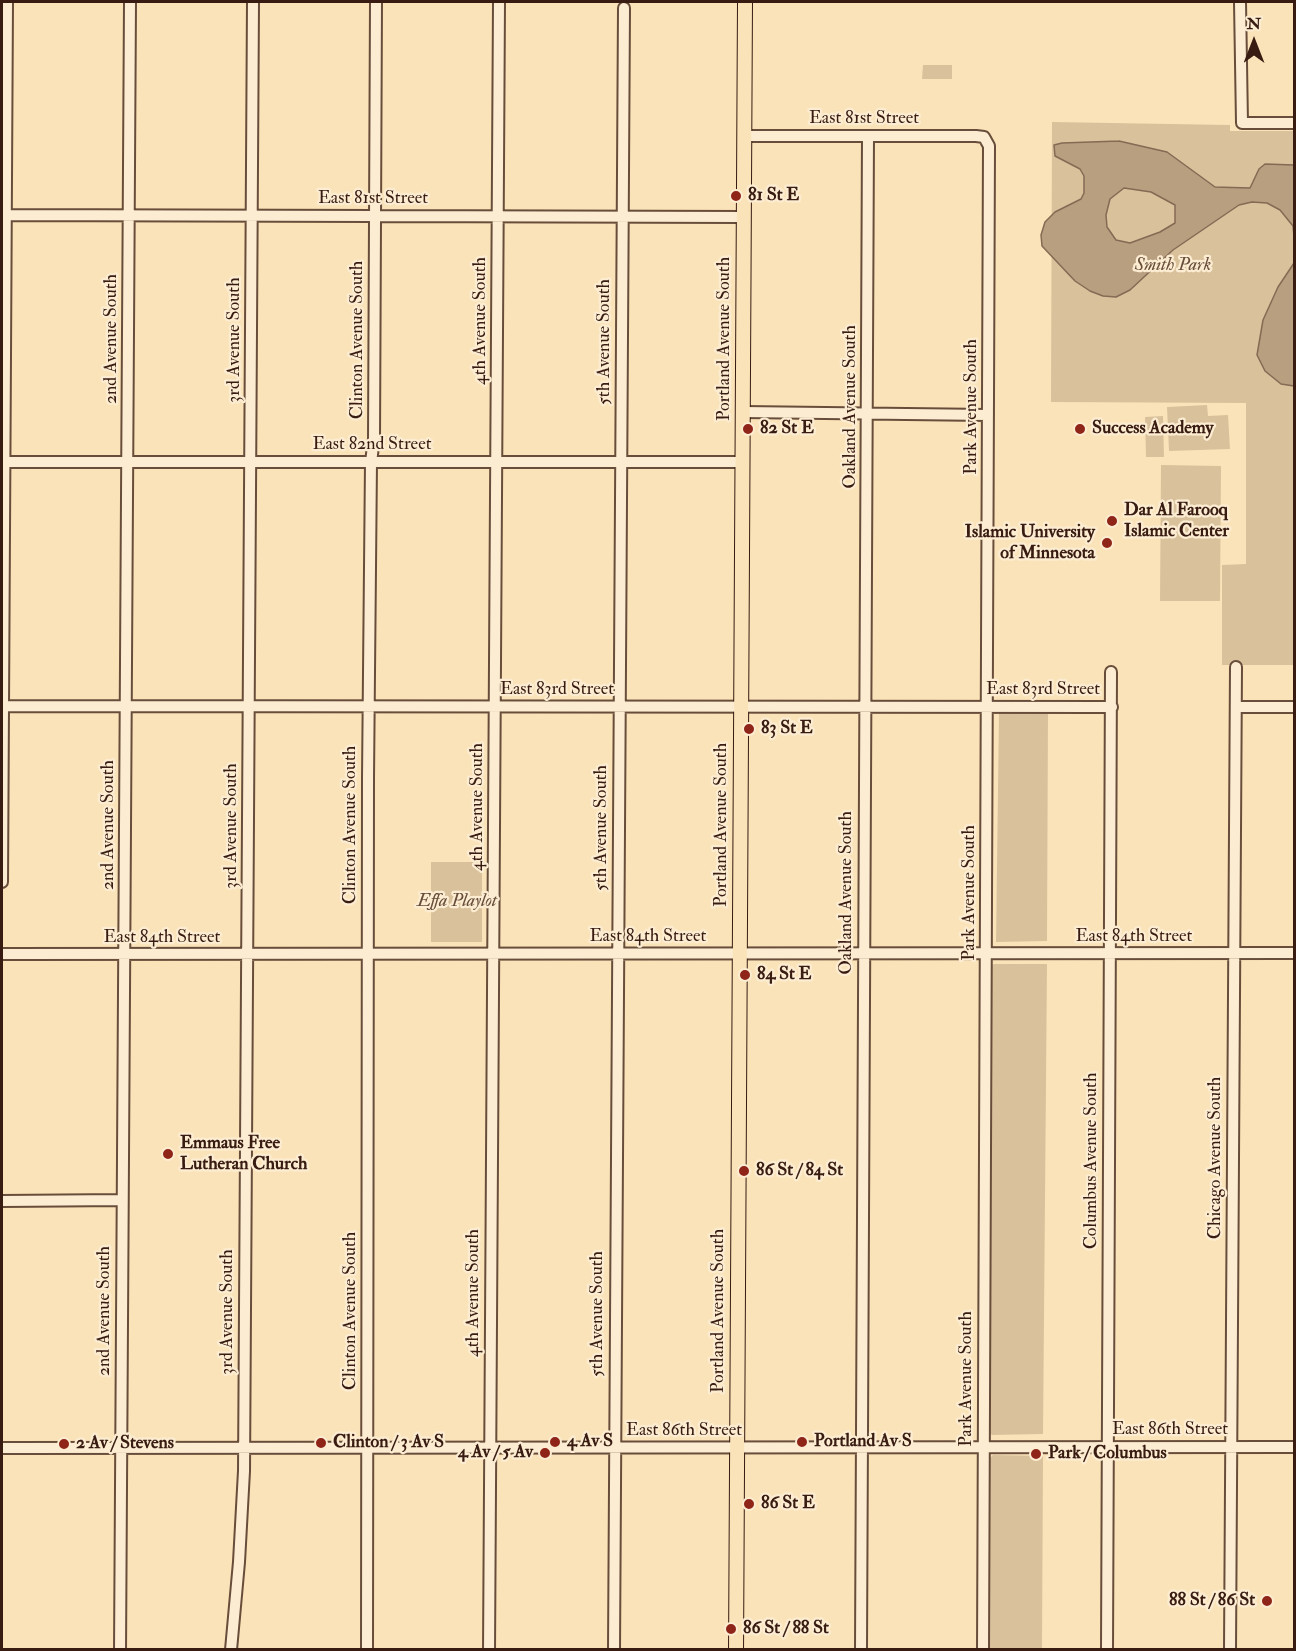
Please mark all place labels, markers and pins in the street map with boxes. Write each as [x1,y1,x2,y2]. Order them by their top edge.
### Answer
place label: 81 St E [748,185,799,207]
marker: 81 St E [729,189,743,203]
place label: 82 St E [760,418,814,440]
place label: Success Academy [1092,418,1213,440]
marker: 82 St E [741,422,755,436]
marker: Success Academy [1073,422,1087,436]
place label: Dar Al Farooq Islamic Center [1124,500,1229,542]
marker: Dar Al Farooq Islamic Center [1105,514,1119,528]
place label: Islamic University of Minnesota [965,522,1095,564]
marker: Islamic University of Minnesota [1100,536,1114,550]
place label: 83 St E [761,718,813,740]
marker: 83 St E [742,722,756,736]
place label: 84 St E [757,964,812,986]
marker: 84 St E [738,968,752,982]
place label: Emmaus Free Lutheran Church [180,1133,307,1176]
marker: Emmaus Free Lutheran Church [161,1147,175,1161]
place label: 86 St / 84 St [756,1160,843,1182]
marker: 86 St / 84 St [737,1164,751,1178]
place label: 4 Av S [567,1431,613,1453]
place label: Portland Av S [814,1431,912,1453]
place label: Clinton / 3 Av S [333,1432,444,1454]
place label: 2 Av / Stevens [76,1433,174,1455]
marker: 4 Av S [548,1435,562,1449]
marker: Portland Av S [795,1435,809,1449]
marker: Clinton / 3 Av S [314,1436,328,1450]
marker: 2 Av / Stevens [57,1437,71,1451]
place label: 4 Av / 5 Av [458,1442,533,1464]
place label: Park / Columbus [1048,1443,1167,1465]
marker: 4 Av / 5 Av [538,1446,552,1460]
marker: Park / Columbus [1029,1447,1043,1461]
place label: 86 St E [761,1493,815,1515]
marker: 86 St E [742,1497,756,1511]
place label: 88 St / 86 St [1169,1590,1255,1612]
marker: 88 St / 86 St [1260,1594,1274,1608]
place label: 86 St / 88 St [743,1618,829,1640]
marker: 86 St / 88 St [724,1622,738,1636]

